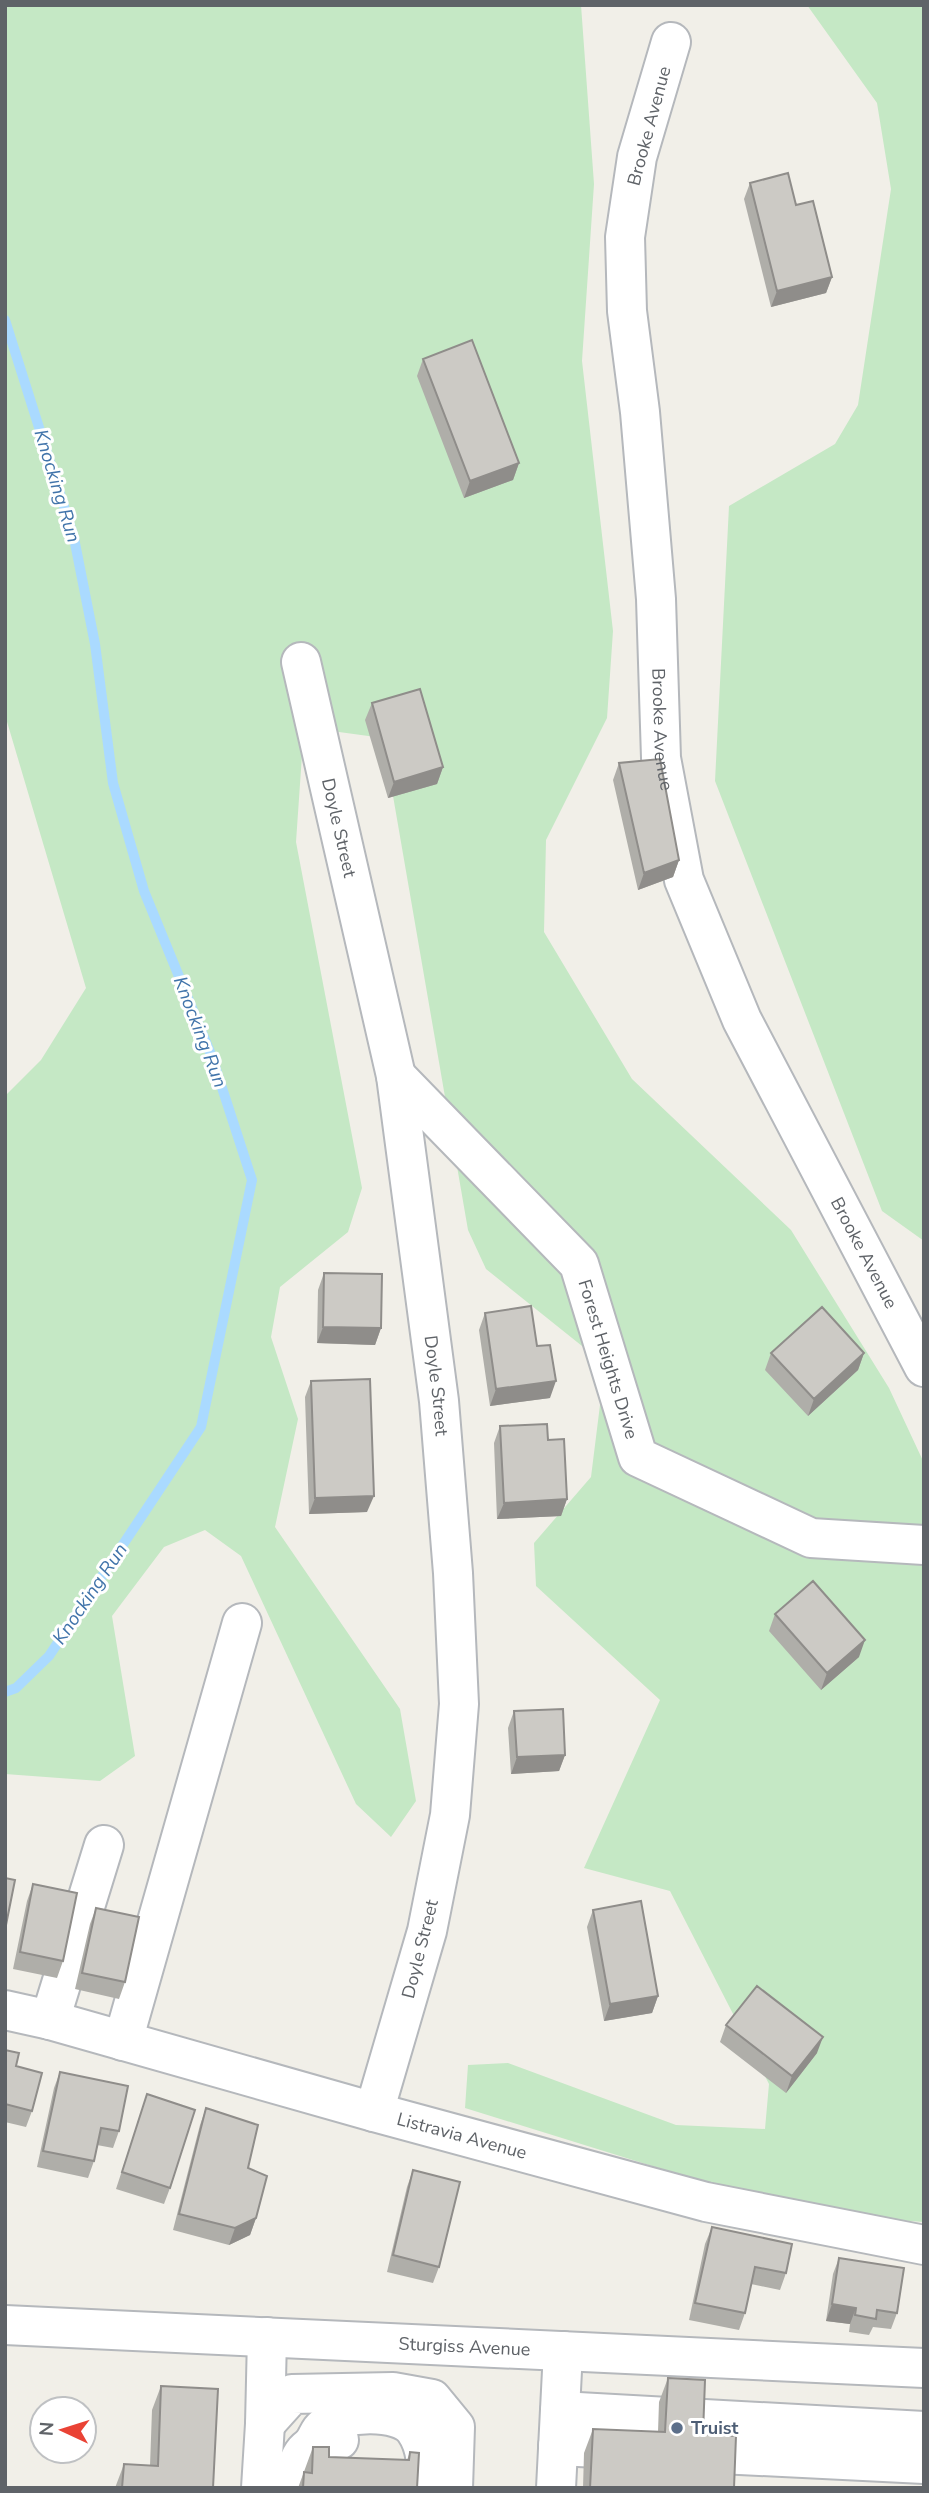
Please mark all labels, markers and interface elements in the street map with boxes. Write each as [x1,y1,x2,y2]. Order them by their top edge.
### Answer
street label: Brooke Avenue [622,64,676,188]
water label: Knocking Run [27,426,87,546]
street label: Brooke Avenue [646,668,679,793]
street label: Doyle Street [316,776,362,880]
water label: Knocking Run [167,973,233,1091]
street label: Brooke Avenue [825,1193,903,1313]
street label: Forest Heights Drive [572,1277,644,1442]
street label: Doyle Street [418,1334,454,1438]
water label: Knocking Run [47,1538,133,1650]
street label: Doyle Street [396,1896,444,2001]
street label: Listravia Avenue [394,2107,530,2165]
street label: Sturgiss Avenue [398,2331,531,2362]
north arrow [28,2395,98,2465]
place label: Truist [691,2416,739,2440]
marker: Truist [669,2420,685,2436]
text: N [34,2421,61,2437]

